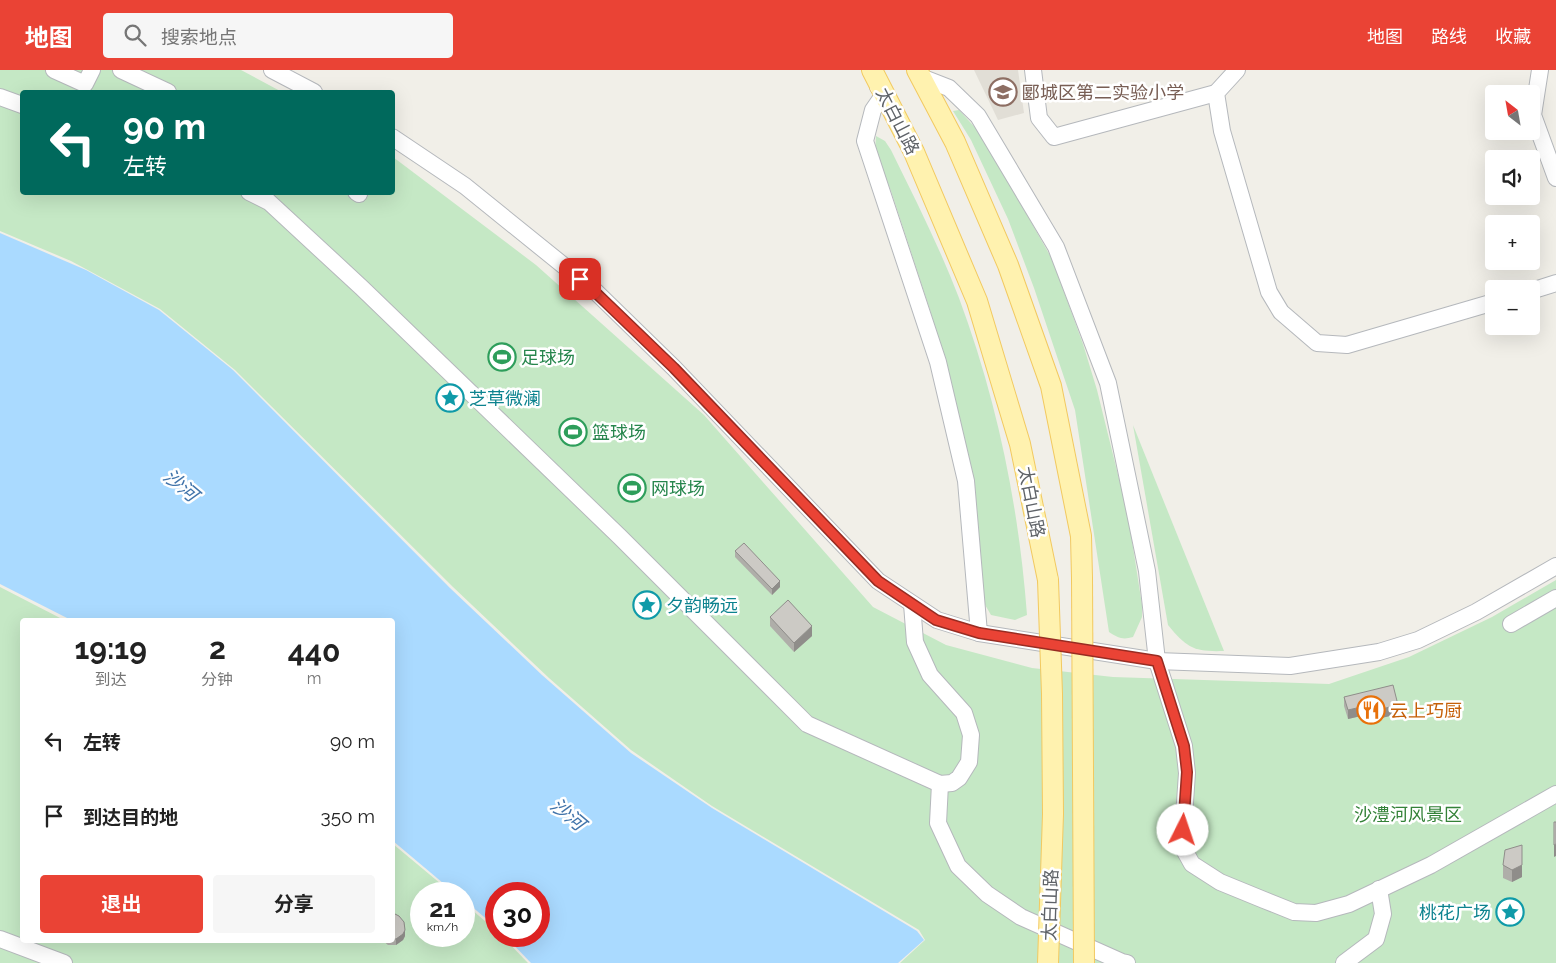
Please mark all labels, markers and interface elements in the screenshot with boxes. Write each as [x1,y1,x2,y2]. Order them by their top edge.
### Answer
search box [103,13,453,58]
icon: search [121,21,149,49]
text: 地图 [25,23,73,52]
text: 搜索地点 [161,26,237,48]
text: 地图 [1367,26,1403,47]
text: 路线 [1431,26,1467,47]
text: 收藏 [1495,26,1531,47]
school or university icon: 郾城区第二实验小学 [988,77,1018,107]
place label: 郾城区第二实验小学 [1022,82,1184,103]
street label: 太白山路 [872,84,924,158]
north arrow [1485,85,1540,140]
map controls [1485,85,1540,335]
text: 90 m [123,106,206,147]
icon: left [40,110,105,175]
button: sound [1485,150,1540,205]
text: 左转 [123,153,167,179]
button: + [1485,215,1540,270]
pin [559,258,601,300]
icon: arrive [566,265,594,293]
button: − [1485,280,1540,335]
sports icon: 足球场 [487,342,517,372]
place label: 足球场 [521,347,575,368]
place icon: 芝草微澜 [435,383,465,413]
place label: 芝草微澜 [469,388,541,409]
sports icon: 篮球场 [558,417,588,447]
place label: 篮球场 [592,422,646,443]
water label: 沙河 [159,464,206,508]
street label: 太白山路 [1015,465,1049,539]
sports icon: 网球场 [617,473,647,503]
place label: 网球场 [651,478,705,499]
place icon: 夕韵畅远 [632,590,662,620]
place label: 夕韵畅远 [666,595,738,616]
text: 19:19 [74,631,147,666]
text: 2 [209,631,226,666]
text: 440 [288,634,341,669]
text: m [307,669,322,688]
text: 到达 [95,670,127,689]
text: 分钟 [201,670,233,689]
restaurant icon: 云上巧厨 [1356,695,1386,725]
place label: 云上巧厨 [1390,700,1462,721]
icon: left [40,727,68,755]
text: 90 m [330,730,375,752]
text: 左转 [83,731,121,753]
water label: 沙河 [546,793,593,837]
icon: arrive [40,802,68,830]
position arrow [1156,803,1208,855]
park label: 沙澧河风景区 [1354,804,1462,825]
text: 350 m [321,805,375,827]
text: 到达目的地 [83,806,178,828]
street label: 太白山路 [1038,869,1062,941]
button: 退出 [40,875,203,933]
button: 分享 [213,875,375,933]
speed limit sign: 30 [485,882,550,947]
text: 21 [429,893,456,923]
place icon: 桃花广场 [1495,897,1525,927]
place label: 桃花广场 [1419,902,1491,923]
text: km/h [427,920,458,934]

